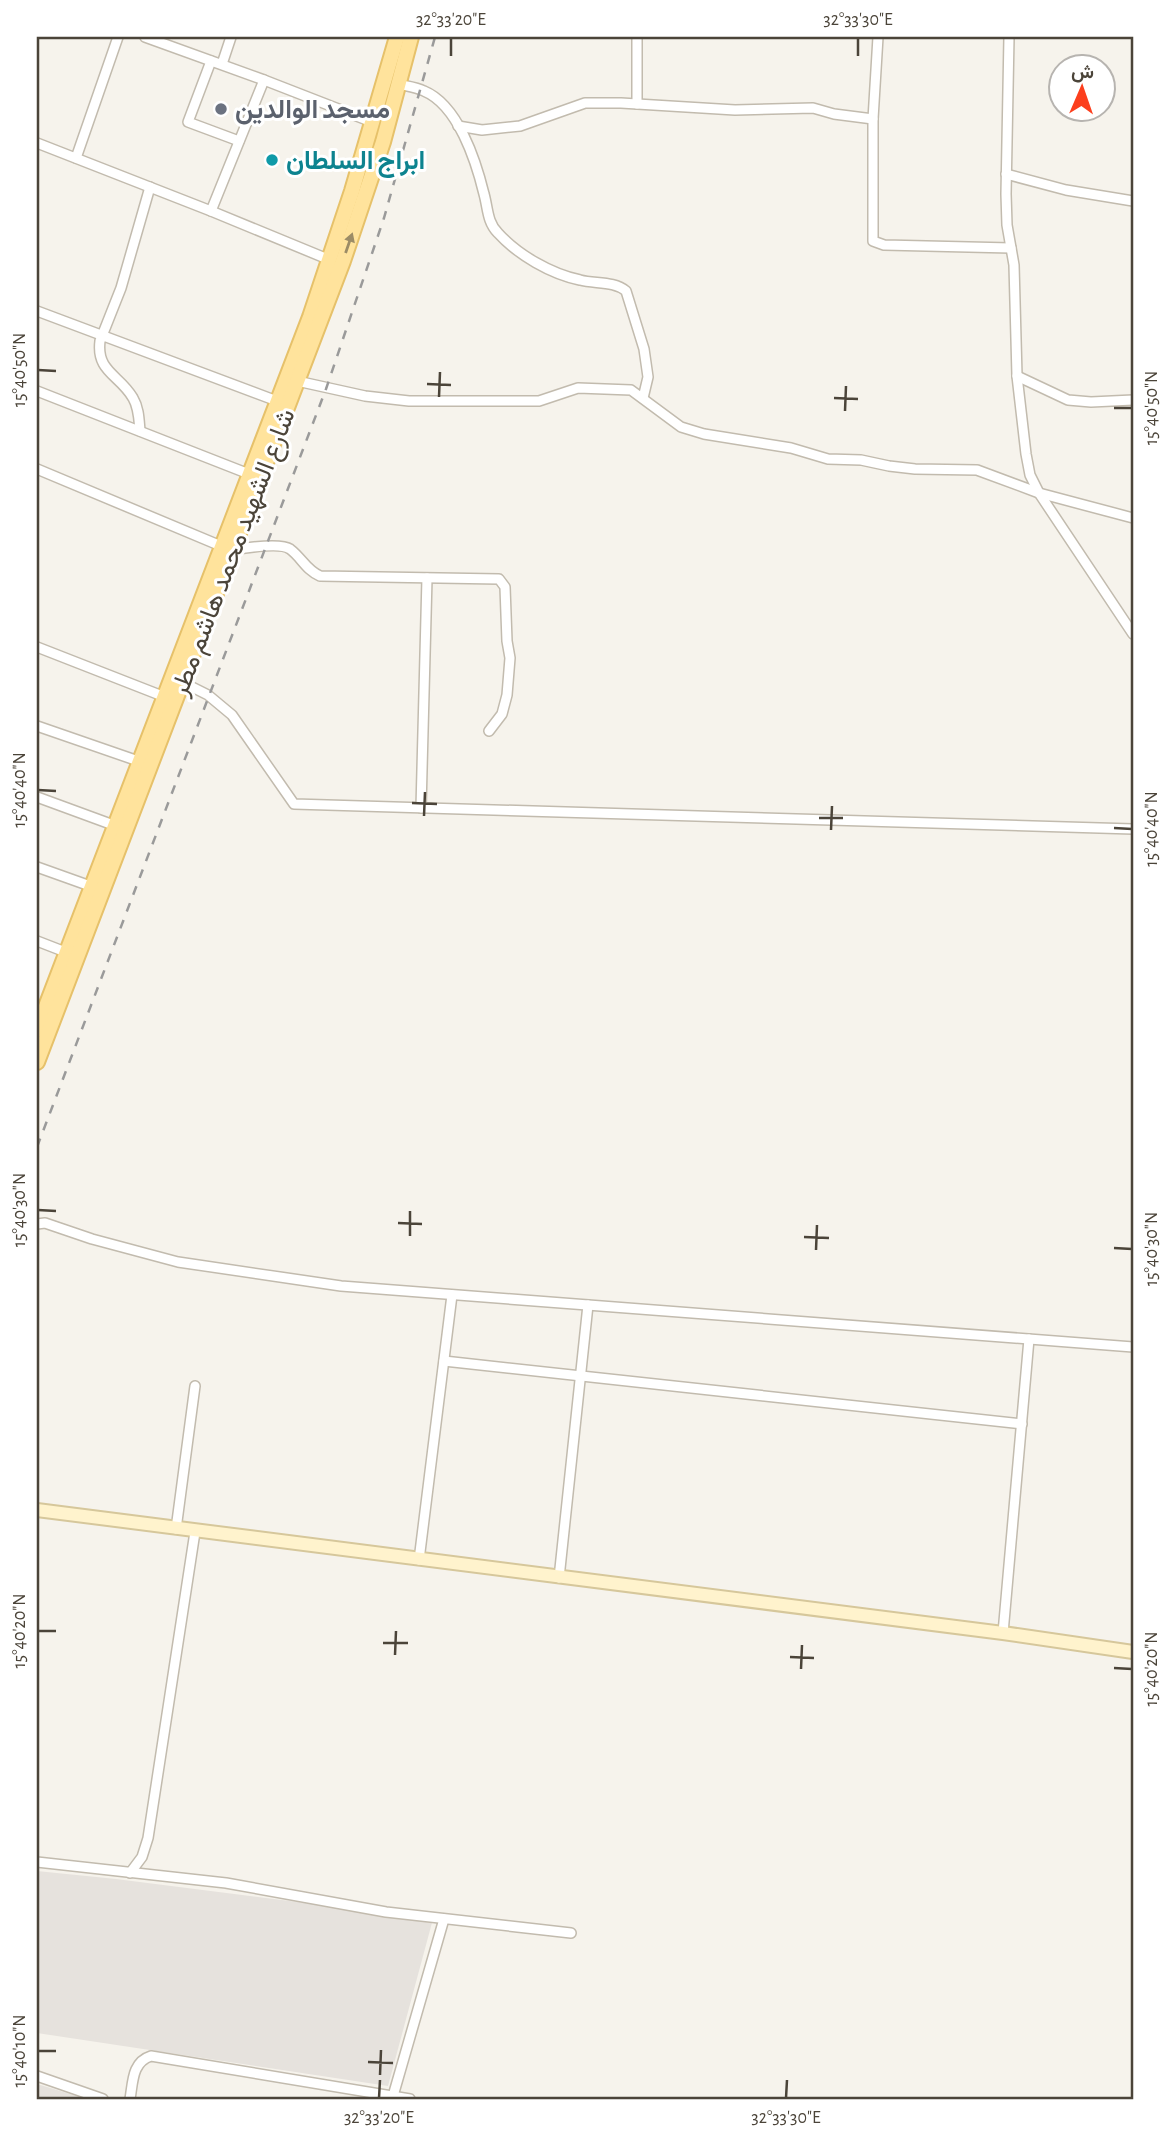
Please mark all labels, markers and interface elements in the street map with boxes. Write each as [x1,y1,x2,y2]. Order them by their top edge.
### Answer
text: 32°33'20"E [416,11,486,29]
text: 32°33'30"E [823,11,893,29]
north arrow [1048,52,1118,122]
text: ش [1071,63,1094,83]
place label: مسجد الوالدين [235,97,390,125]
marker: مسجد الوالدين [213,101,229,117]
place label: ابراج السلطان [286,148,425,178]
marker: ابراج السلطان [264,152,280,168]
one-way arrow [344,232,355,253]
text: 15°40'50"N [11,333,29,407]
text: 15°40'50"N [1143,371,1161,445]
street label: شارع الشهيد محمد هاشم مطر [166,405,303,702]
text: 15°40'40"N [11,752,29,828]
text: 15°40'40"N [1143,791,1161,867]
text: 15°40'30"N [11,1173,29,1247]
text: 15°40'30"N [1143,1212,1161,1286]
text: 15°40'20"N [11,1593,29,1669]
text: 15°40'20"N [1143,1631,1161,1707]
text: 15°40'10"N [11,2014,29,2088]
text: 32°33'20"E [344,2109,414,2127]
text: 32°33'30"E [751,2109,821,2127]

